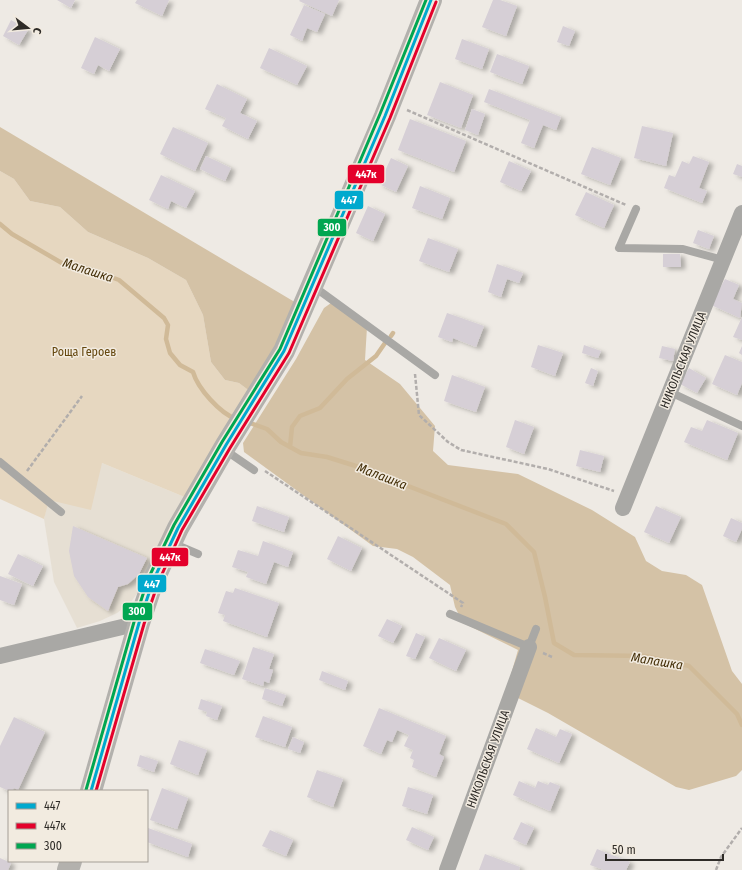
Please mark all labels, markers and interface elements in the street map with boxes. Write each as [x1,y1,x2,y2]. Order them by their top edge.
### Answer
north arrow [8,8,48,48]
text: С [30,26,44,35]
line badge: 447к [347,164,385,184]
text: 447к [355,168,377,181]
line badge: 447 [334,190,364,210]
text: 447 [341,194,357,207]
line badge: 300 [317,218,347,237]
text: 300 [322,221,341,234]
water label: Малашка [61,255,115,285]
street label: НИКОЛЬСКАЯ УЛИЦА [657,309,709,410]
park label: Роща Героев [52,345,116,359]
water label: Малашка [355,460,409,492]
line badge: 447к [151,547,189,567]
text: 447к [159,551,181,564]
line badge: 447 [137,574,167,593]
text: 447 [144,578,160,591]
line badge: 300 [122,602,153,621]
text: 300 [127,605,146,618]
water label: Малашка [630,650,684,673]
street label: НИКОЛЬСКАЯ УЛИЦА [464,708,512,810]
legend [8,790,148,862]
text: 447 [44,799,60,813]
text: 447к [44,819,66,833]
scale bar [606,836,723,862]
text: 300 [44,839,62,853]
text: 50 m [612,843,636,857]

